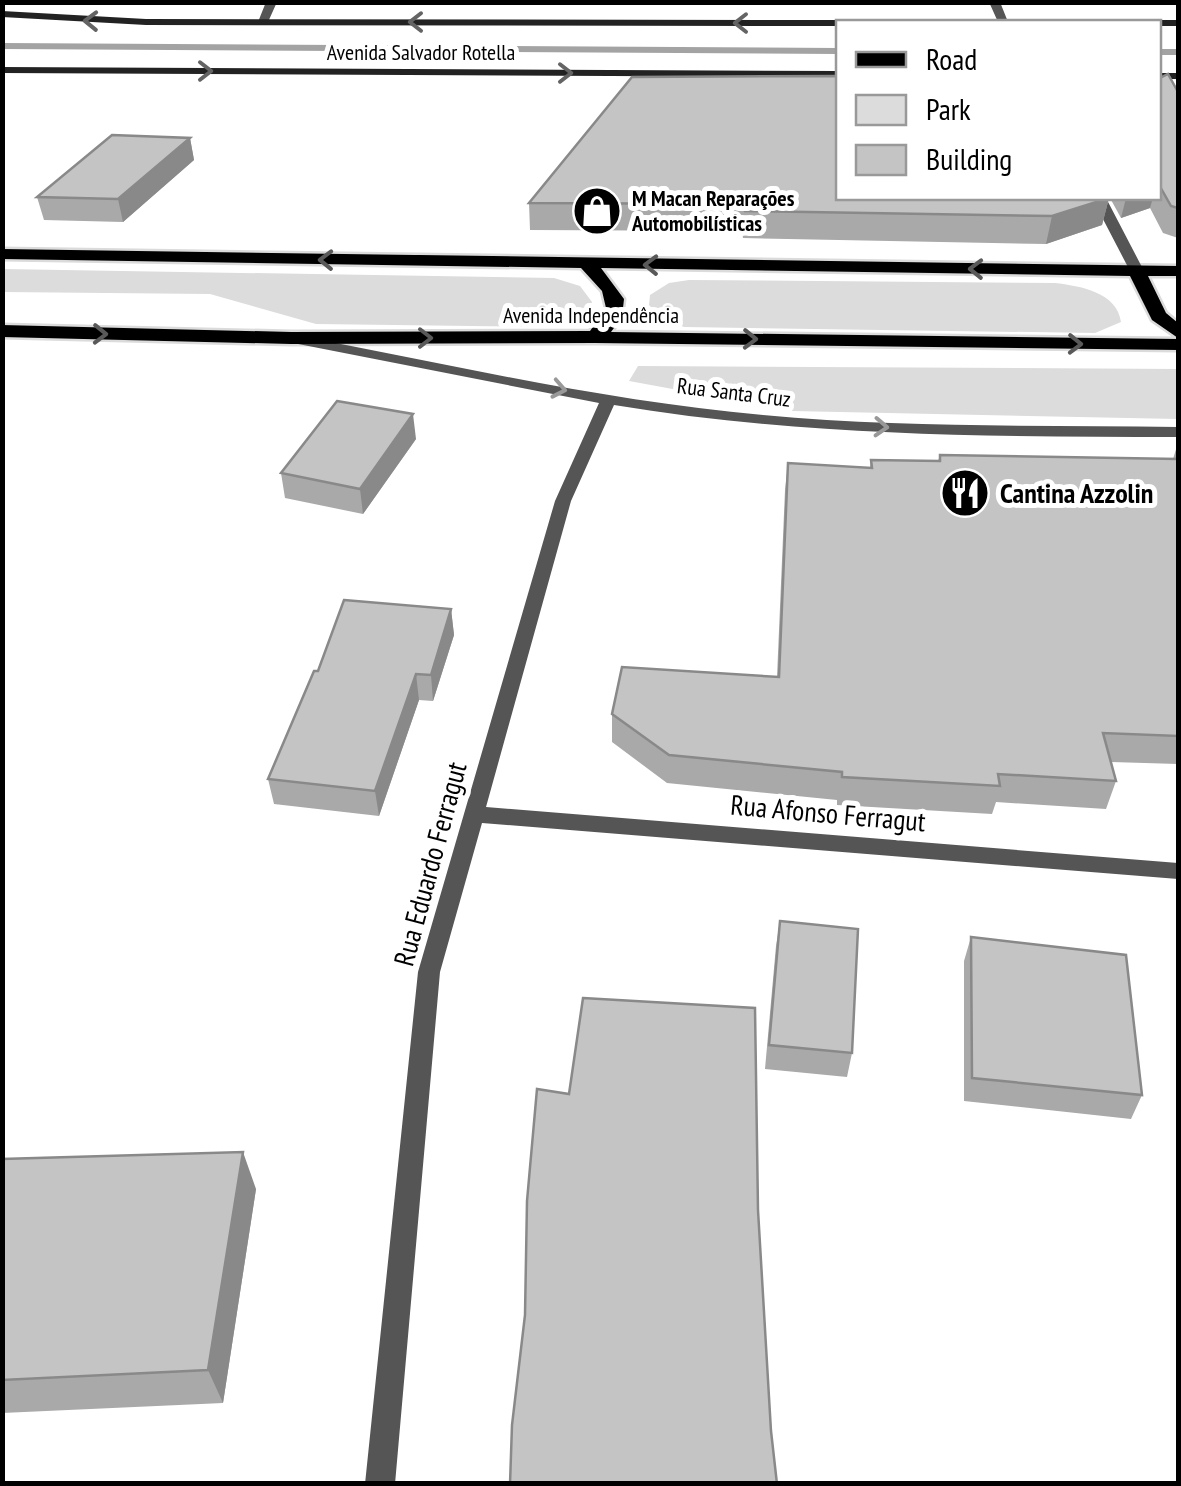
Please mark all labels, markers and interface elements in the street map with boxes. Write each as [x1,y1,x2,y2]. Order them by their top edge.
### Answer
one-way arrow [83,11,99,32]
one-way arrow [408,11,424,33]
one-way arrow [733,12,748,34]
legend [836,20,1161,200]
street label: Avenida Salvador Rotella [327,38,515,66]
text: Road [926,39,977,78]
one-way arrow [198,60,213,82]
one-way arrow [558,62,573,84]
text: Park [926,89,971,128]
text: Building [926,139,1012,178]
place label: M Macan Reparações Automobilísticas [631,184,795,237]
shop icon: M Macan Reparações Automobilísticas [571,185,623,237]
one-way arrow [318,249,334,271]
one-way arrow [643,254,658,276]
one-way arrow [968,258,984,280]
street label: Avenida Independência [503,301,679,329]
one-way arrow [92,323,108,344]
one-way arrow [418,327,433,349]
one-way arrow [742,328,758,350]
one-way arrow [1067,333,1083,354]
street label: Rua Santa Cruz [676,371,792,413]
one-way arrow [550,378,567,399]
one-way arrow [874,416,890,437]
restaurant icon: Cantina Azzolin [939,467,991,519]
place label: Cantina Azzolin [1000,474,1153,511]
street label: Rua Eduardo Ferragut [385,758,475,970]
street label: Rua Afonso Ferragut [729,786,927,839]

